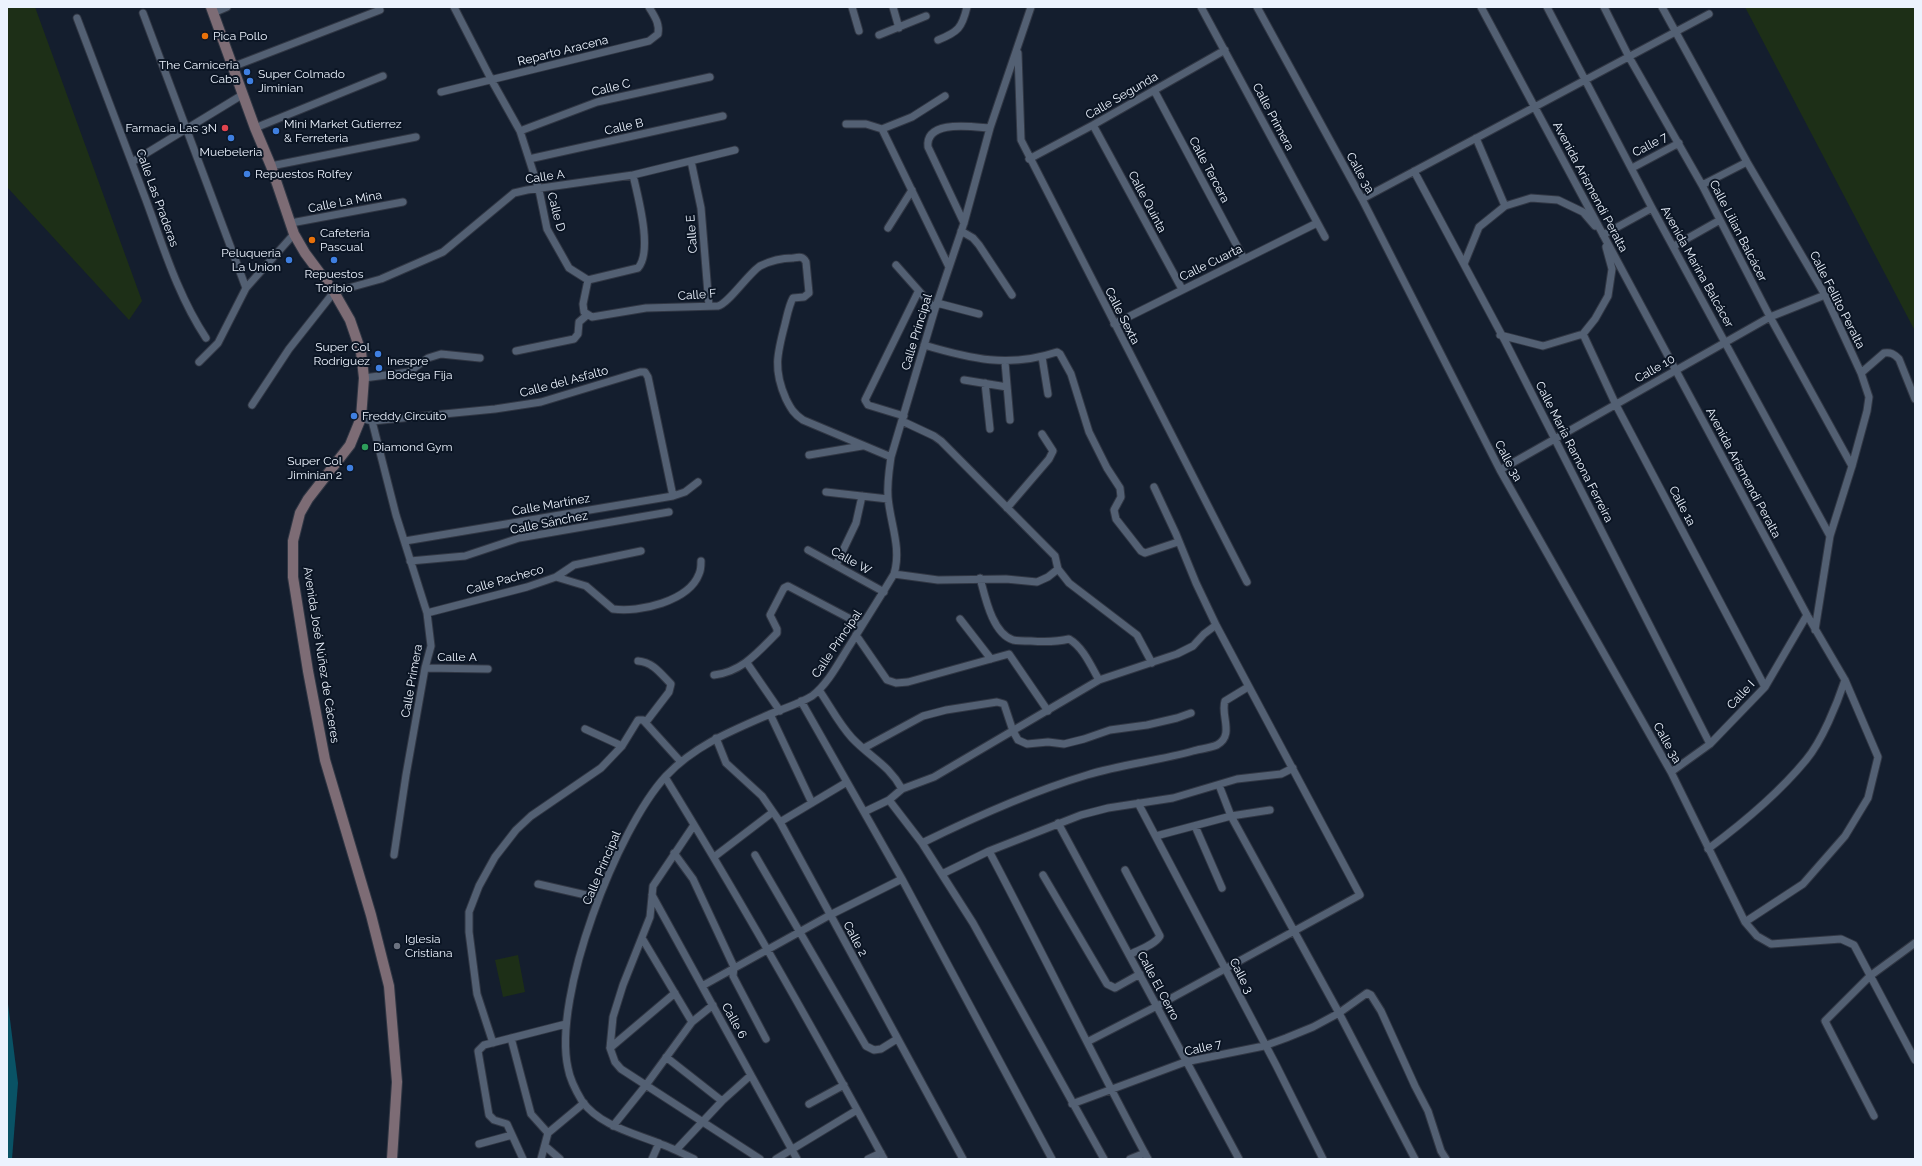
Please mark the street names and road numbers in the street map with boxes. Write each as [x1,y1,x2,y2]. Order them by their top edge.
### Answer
street label: Reparto Aracena [516,33,610,69]
street label: Calle Segunda [1083,69,1161,123]
street label: Calle C [590,76,632,100]
street label: Calle Primera [1249,81,1297,153]
street label: Calle B [603,116,645,138]
street label: Avenida Arismendi Peralta [1549,119,1631,255]
street label: Calle 7 [1630,130,1670,160]
street label: Calle Tercera [1186,135,1232,205]
street label: Calle Las Praderas [133,147,181,249]
street label: Calle 3a [1343,150,1377,196]
street label: Calle A [524,167,566,187]
street label: Calle Quinta [1125,169,1169,235]
street label: Calle Lilian Balcácer [1706,178,1770,284]
street label: Calle La Mina [307,188,383,216]
street label: Calle D [544,191,568,233]
street label: Avenida Marina Balcácer [1658,204,1736,330]
street label: Calle E [683,214,701,254]
street label: Calle Cuarta [1177,242,1245,284]
street label: Calle Fellito Peralta [1806,249,1868,351]
street label: Calle Sexta [1101,285,1143,347]
street label: Calle F [677,286,717,304]
street label: Calle Principal [899,292,935,372]
street label: Calle 10 [1632,352,1678,386]
street label: Calle del Asfalto [518,363,610,401]
street label: Calle María Ramona Ferreira [1532,379,1616,525]
street label: Avenida Arismendi Peralta [1702,405,1784,541]
street label: Calle 3a [1491,438,1525,484]
street label: Calle 1a [1666,484,1698,528]
street label: Calle Martínez [511,491,591,519]
street label: Calle Sánchez [509,508,589,538]
street label: Calle W [828,544,874,578]
street label: Calle Pacheco [465,562,545,598]
street label: Avenida José Núñez de Cáceres [300,566,342,744]
street label: Calle Principal [809,607,865,681]
street label: Calle Primera [398,643,426,719]
street label: Calle A [437,650,477,664]
street label: Calle I [1724,678,1758,712]
street label: Calle 3a [1650,720,1684,766]
street label: Calle Principal [580,829,624,907]
street label: Calle 2 [840,919,870,959]
street label: Calle El Cerro [1134,949,1182,1023]
street label: Calle 3 [1226,956,1256,996]
street label: Calle 6 [718,1001,750,1041]
street label: Calle 7 [1183,1037,1223,1059]

